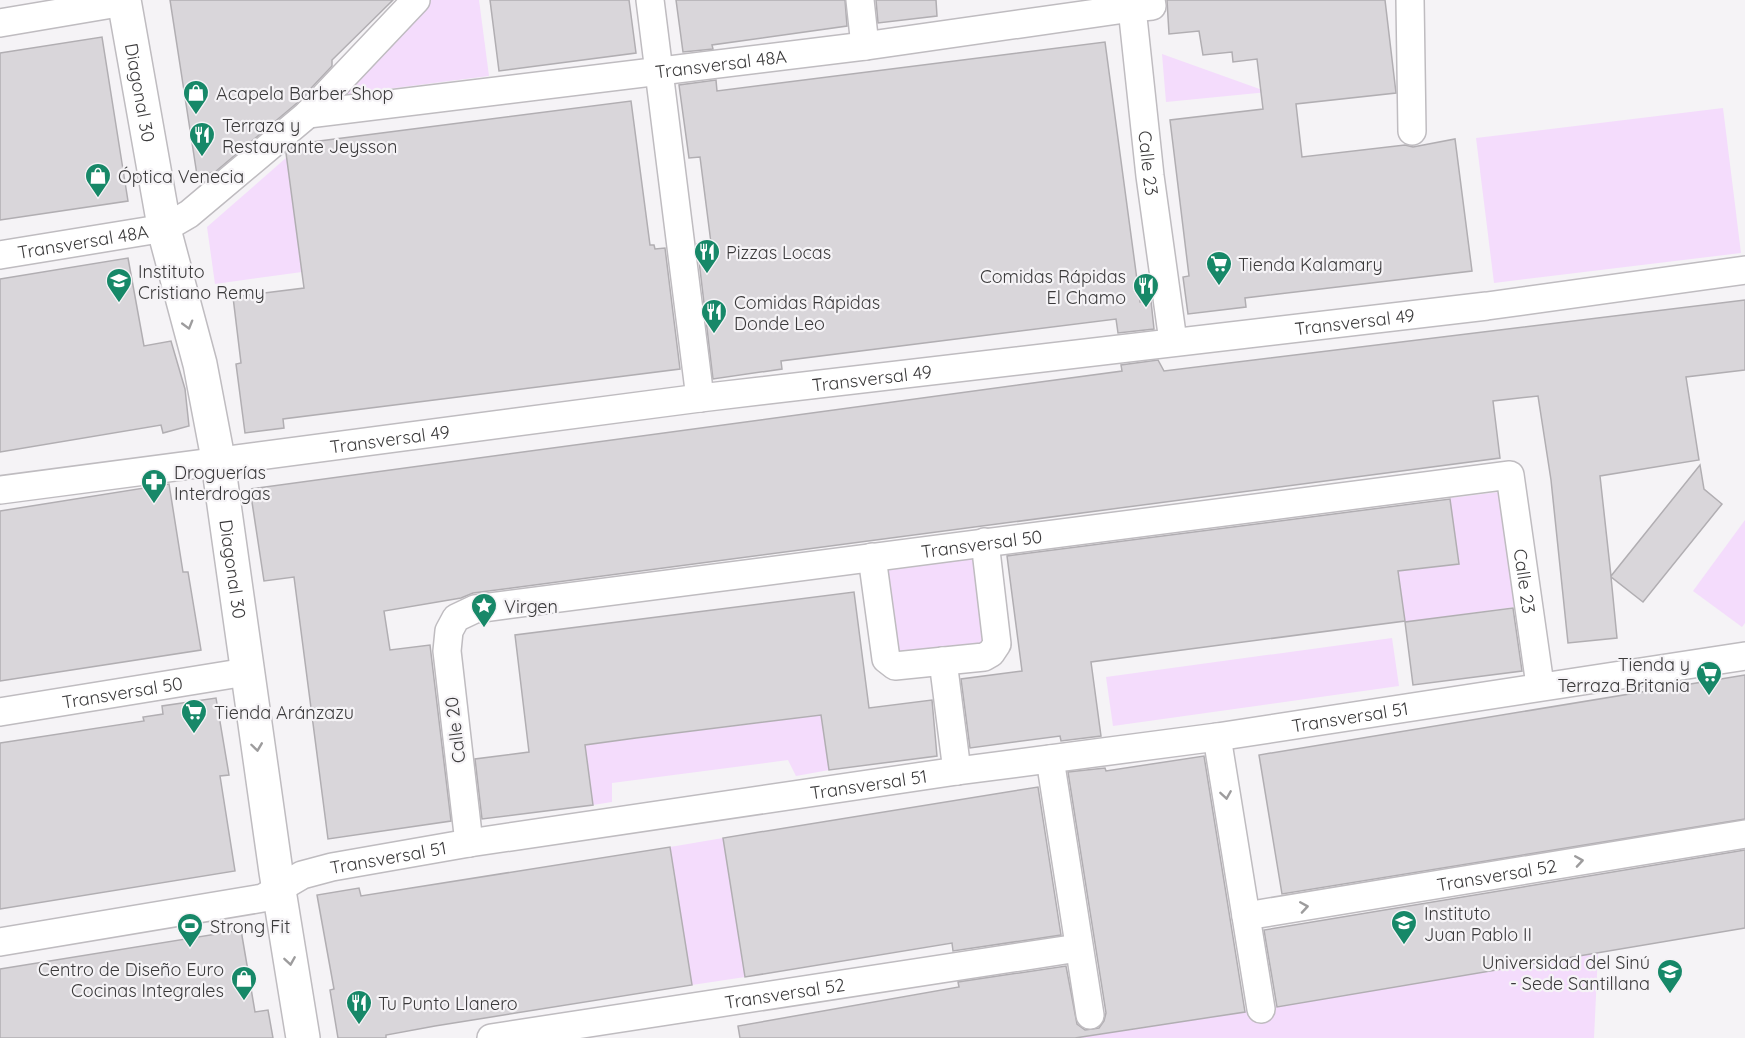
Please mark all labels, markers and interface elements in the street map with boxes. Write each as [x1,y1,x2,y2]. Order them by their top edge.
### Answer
street label: Diagonal 30 [120,41,160,144]
street label: Transversal 48A [654,44,788,83]
shop icon: Acapela Barber Shop [181,78,211,116]
place label: Acapela Barber Shop [216,82,394,105]
place label: Terraza y Restaurante Jeysson [222,114,397,158]
restaurant icon: Terraza y Restaurante Jeysson [187,120,217,158]
street label: Calle 23 [1134,129,1164,197]
shop icon: Óptica Venecia [83,161,113,199]
place label: Óptica Venecia [118,165,244,188]
street label: Transversal 48A [16,219,150,263]
restaurant icon: Pizzas Locas [692,237,722,275]
place label: Pizzas Locas [726,241,831,264]
supermarket icon: Tienda Kalamary [1204,249,1234,287]
place label: Tienda Kalamary [1238,253,1383,276]
place label: Instituto Cristiano Remy [138,260,265,304]
place label: Comidas Rápidas El Chamo [980,265,1126,309]
school or university icon: Instituto Cristiano Remy [104,266,134,304]
restaurant icon: Comidas Rápidas El Chamo [1131,271,1161,309]
place label: Comidas Rápidas Donde Leo [734,291,880,335]
restaurant icon: Comidas Rápidas Donde Leo [699,297,729,335]
street label: Transversal 49 [1293,303,1416,340]
one-way arrow [181,319,193,330]
street label: Transversal 49 [811,359,933,396]
street label: Transversal 49 [328,420,451,458]
place label: Droguerías Interdrogas [174,461,270,505]
pharmacy icon: Droguerías Interdrogas [139,467,169,505]
street label: Diagonal 30 [215,518,252,620]
street label: Transversal 50 [920,524,1044,563]
street label: Calle 23 [1509,547,1541,615]
place icon: Virgen [469,591,499,629]
place label: Virgen [504,595,558,618]
place label: Tienda y Terraza Britania [1557,653,1690,697]
supermarket icon: Tienda y Terraza Britania [1694,659,1724,697]
street label: Transversal 50 [60,671,184,713]
street label: Calle 20 [440,696,470,764]
street label: Transversal 51 [1290,696,1410,737]
supermarket icon: Tienda Aránzazu [179,697,209,735]
place label: Tienda Aránzazu [214,701,354,724]
one-way arrow [251,743,263,752]
street label: Transversal 51 [809,764,929,804]
one-way arrow [1220,790,1232,799]
street label: Transversal 51 [328,836,448,879]
street label: Transversal 52 [1435,854,1558,896]
one-way arrow [1573,855,1583,868]
one-way arrow [1298,901,1308,914]
place label: Instituto Juan Pablo II [1424,902,1532,946]
school or university icon: Instituto Juan Pablo II [1389,908,1419,946]
sports icon: Strong Fit [175,911,205,949]
place label: Strong Fit [210,915,290,938]
place label: Universidad del Sinú - Sede Santillana [1482,951,1650,995]
one-way arrow [284,956,296,965]
school or university icon: Universidad del Sinú - Sede Santillana [1655,957,1685,995]
place label: Centro de Diseño Euro Cocinas Integrales [38,958,224,1002]
shop icon: Centro de Diseño Euro Cocinas Integrales [229,964,259,1002]
street label: Transversal 52 [723,972,846,1014]
restaurant icon: Tu Punto Llanero [344,988,374,1026]
place label: Tu Punto Llanero [378,992,518,1015]

